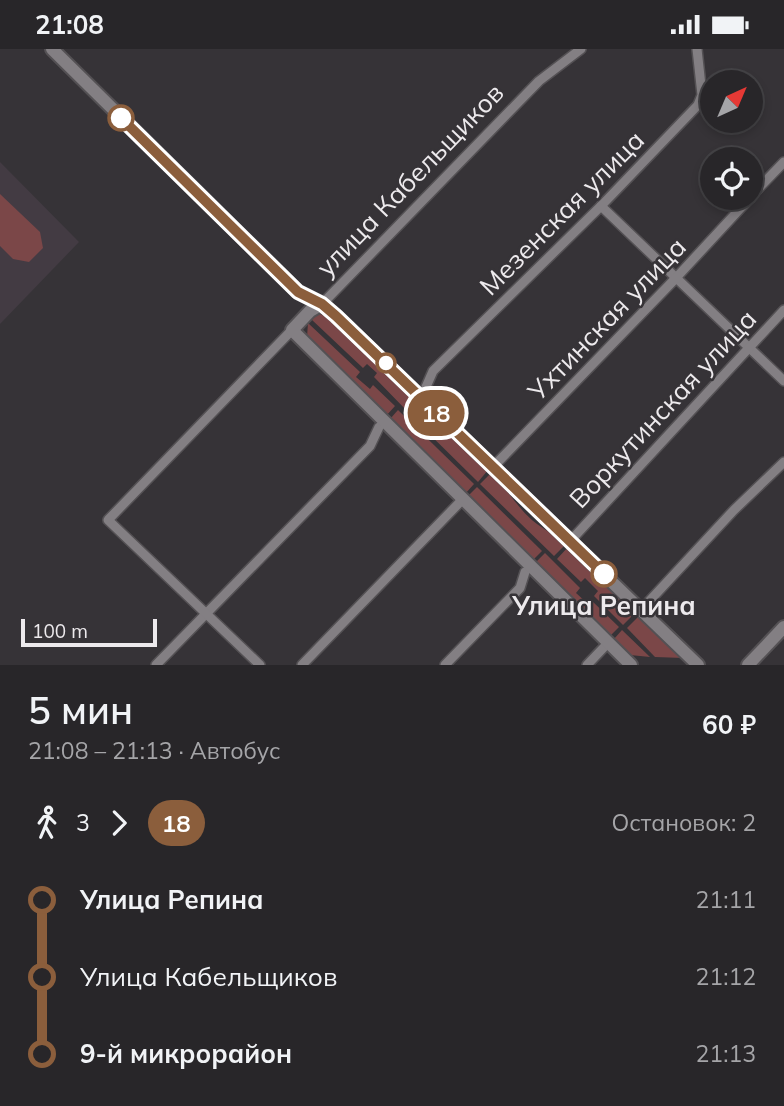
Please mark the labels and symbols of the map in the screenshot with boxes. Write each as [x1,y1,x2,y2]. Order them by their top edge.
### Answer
north arrow [700,70,763,133]
street label: улица Кабельщиков [309,76,510,283]
unlabelled marker [108,105,134,131]
street label: Мезенская улица [472,123,651,302]
street label: Ухтинская улица [520,230,693,408]
street label: Воркутинская улица [562,303,763,515]
unlabelled marker [376,353,396,373]
line badge: 18 [404,390,467,436]
marker: Улица Репина [591,561,617,587]
place label: Улица Репина [511,589,696,622]
scale bar [21,616,158,648]

